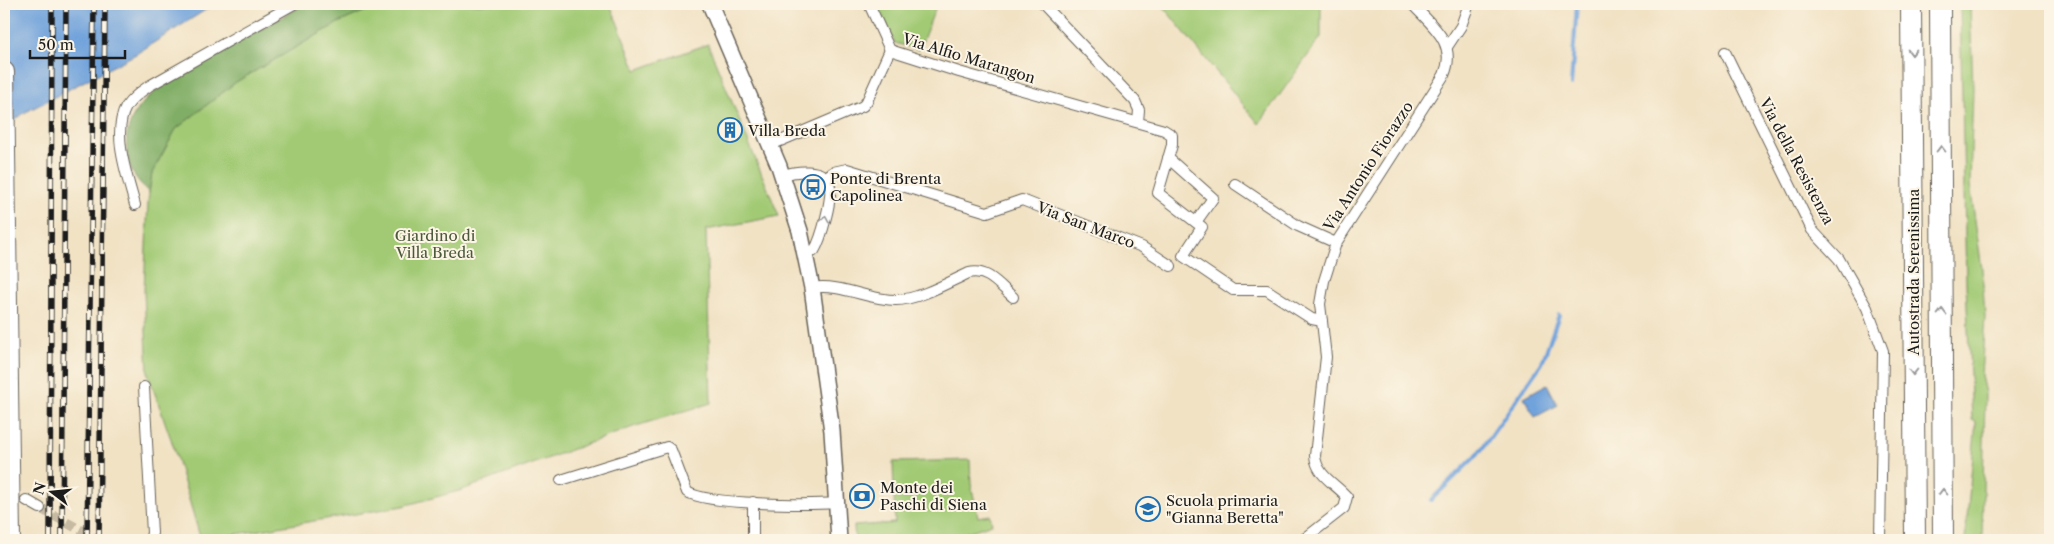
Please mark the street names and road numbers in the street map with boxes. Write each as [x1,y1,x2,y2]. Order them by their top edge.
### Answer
street label: Via Alfio Marangon [899,28,1038,87]
street label: Via della Resistenza [1755,93,1838,228]
street label: Via Antonio Fiorazzo [1318,98,1417,235]
street label: Autostrada Serenissima [1904,189,1923,356]
street label: Via San Marco [1033,197,1138,252]

